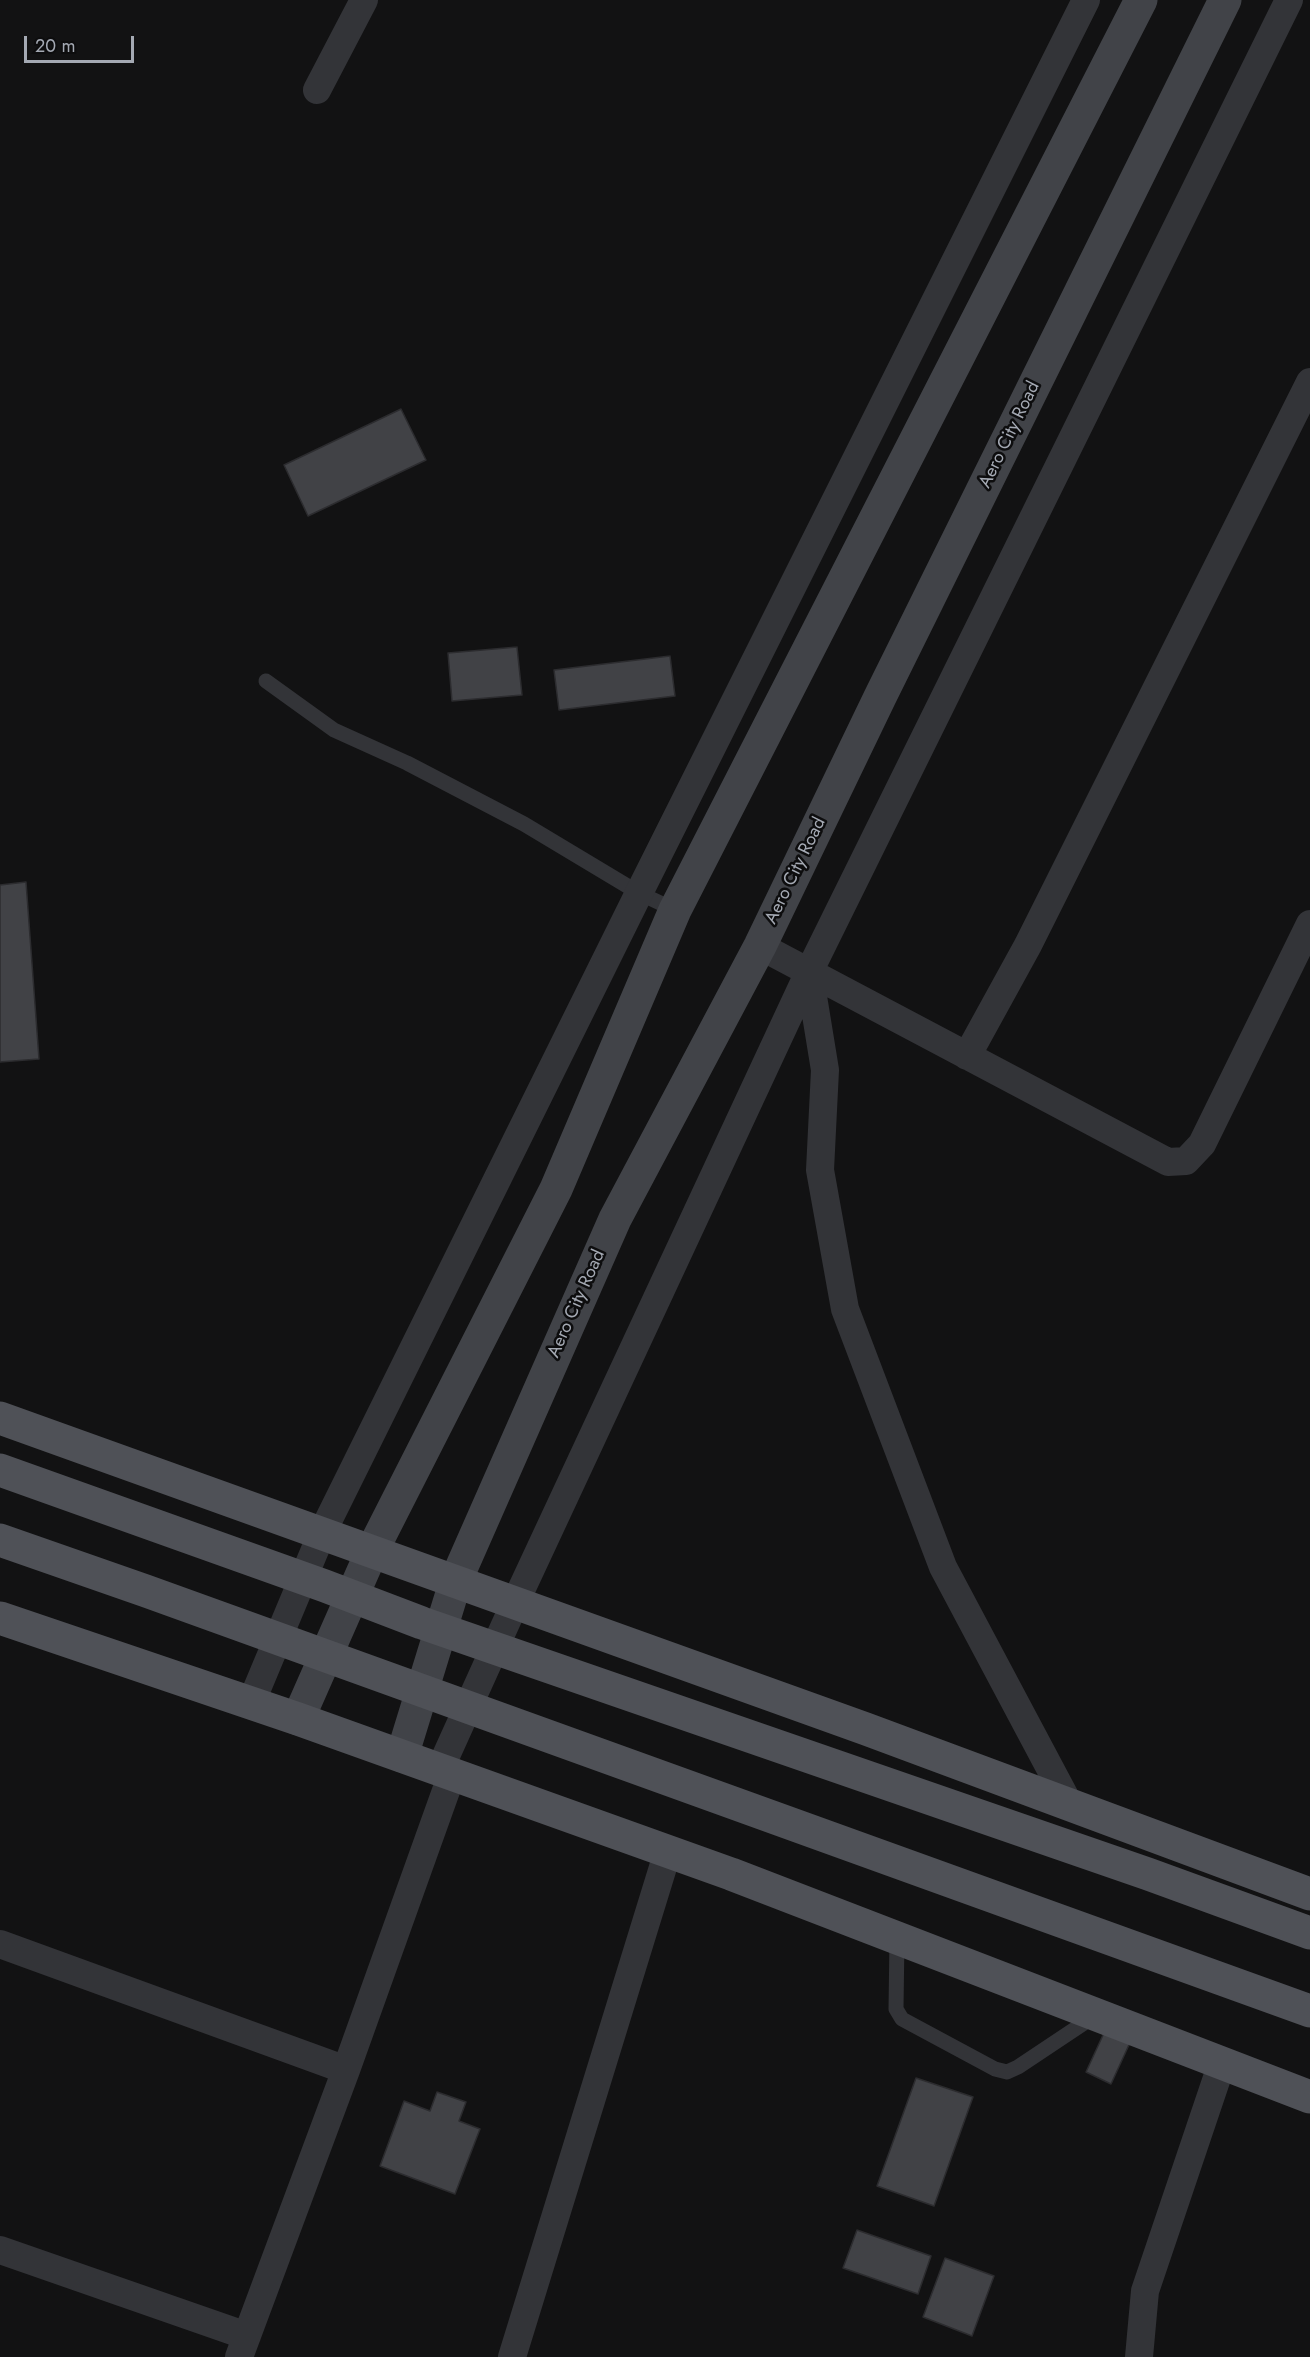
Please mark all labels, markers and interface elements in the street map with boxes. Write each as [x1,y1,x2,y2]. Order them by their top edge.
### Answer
scale bar [27,24,136,62]
text: 20 m [35,33,75,59]
street label: Aero City Road [975,378,1045,492]
street label: Aero City Road [761,814,831,928]
street label: Aero City Road [544,1247,610,1361]

